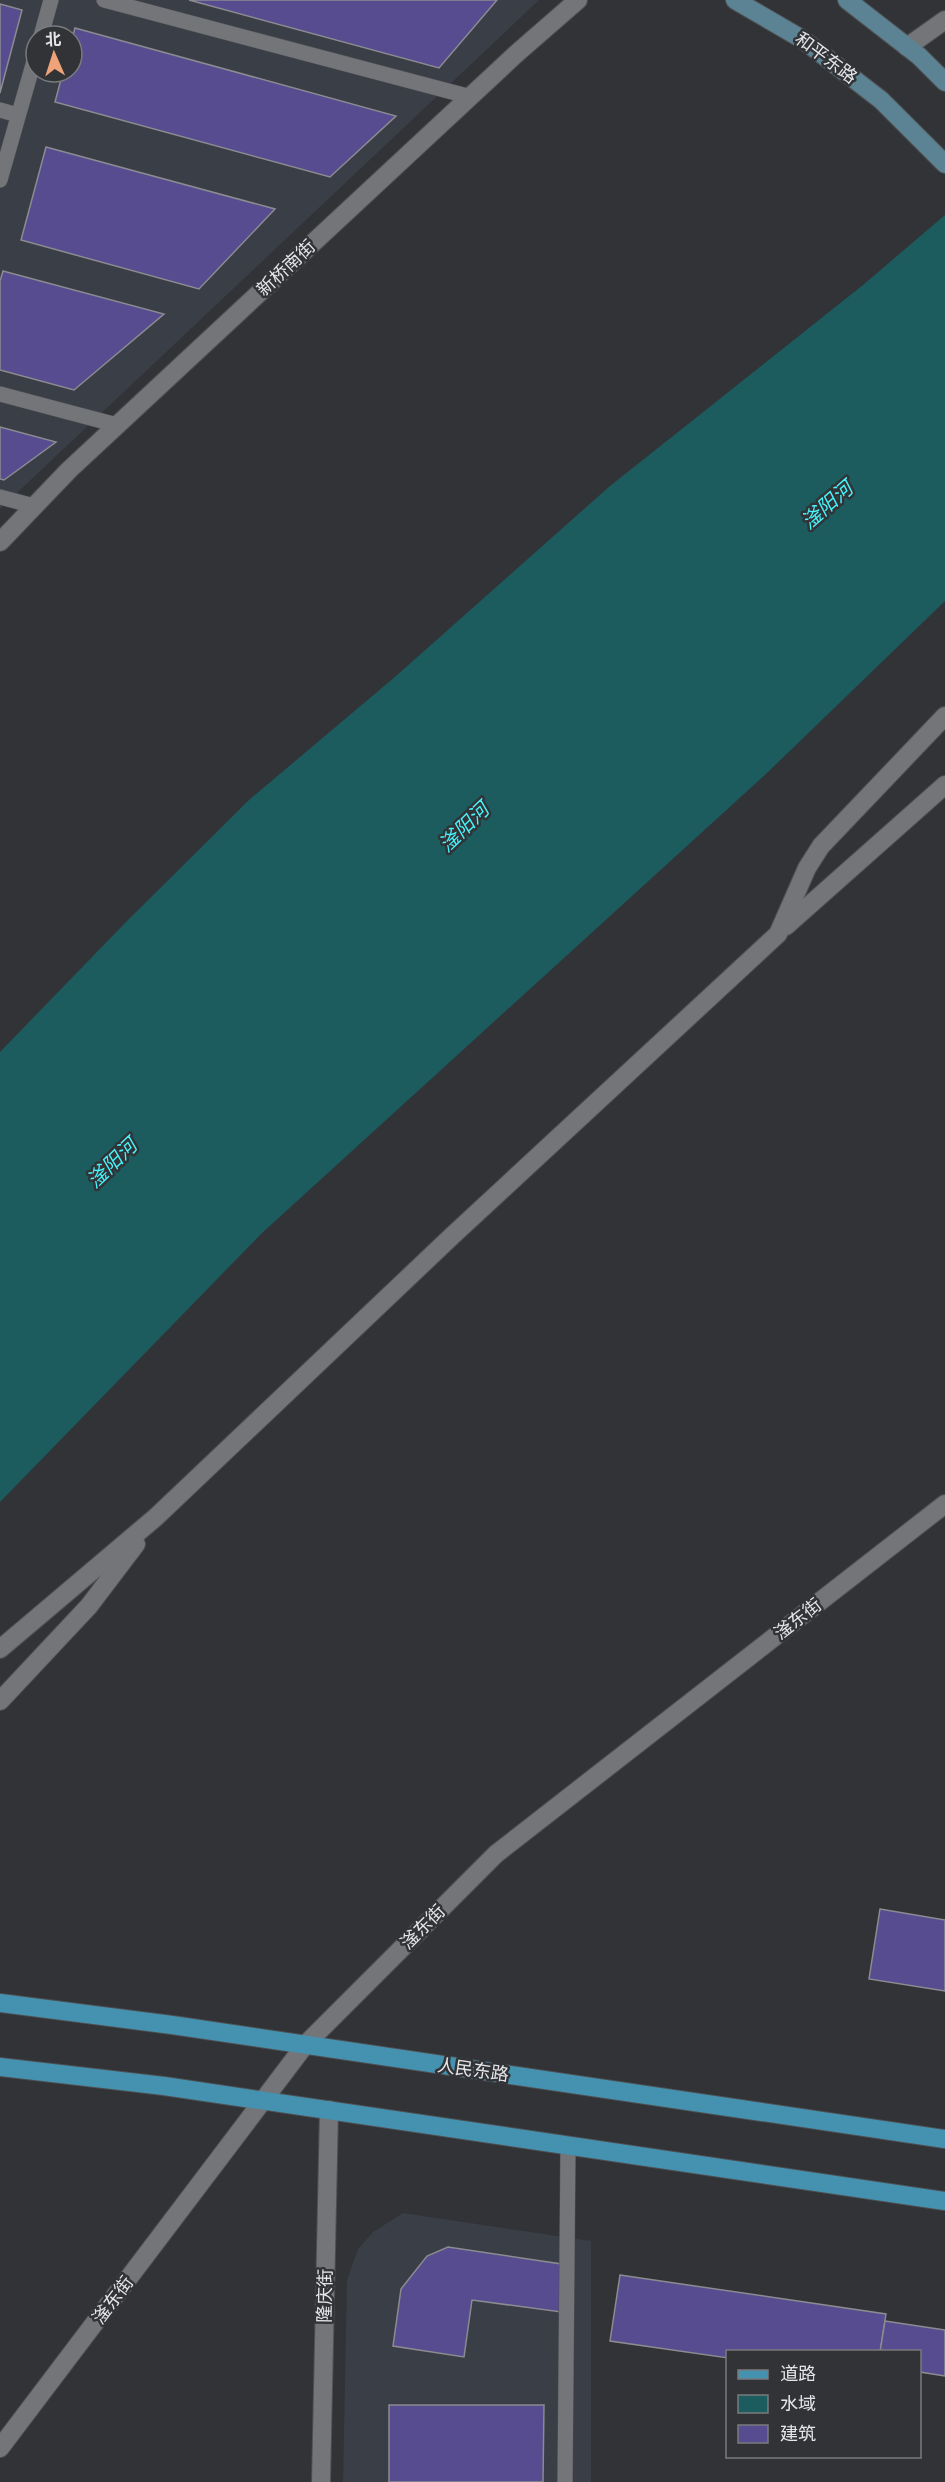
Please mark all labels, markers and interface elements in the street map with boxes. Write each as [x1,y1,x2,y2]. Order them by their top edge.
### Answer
north arrow [24,24,84,84]
street label: 和平东路 [791,28,861,88]
text: 北 [45,30,62,49]
street label: 新桥南街 [252,235,320,301]
water label: 滏阳河 [797,474,861,534]
water label: 滏阳河 [435,795,497,856]
water label: 滏阳河 [83,1131,145,1192]
street label: 滏东街 [770,1594,826,1644]
street label: 滏东街 [396,1900,450,1954]
street label: 人民东路 [436,2054,510,2086]
street label: 隆庆街 [314,2269,336,2323]
street label: 滏东街 [88,2272,138,2328]
legend [726,2350,921,2458]
text: 道路 [780,2363,816,2385]
text: 水域 [780,2393,816,2415]
text: 建筑 [780,2423,816,2445]

